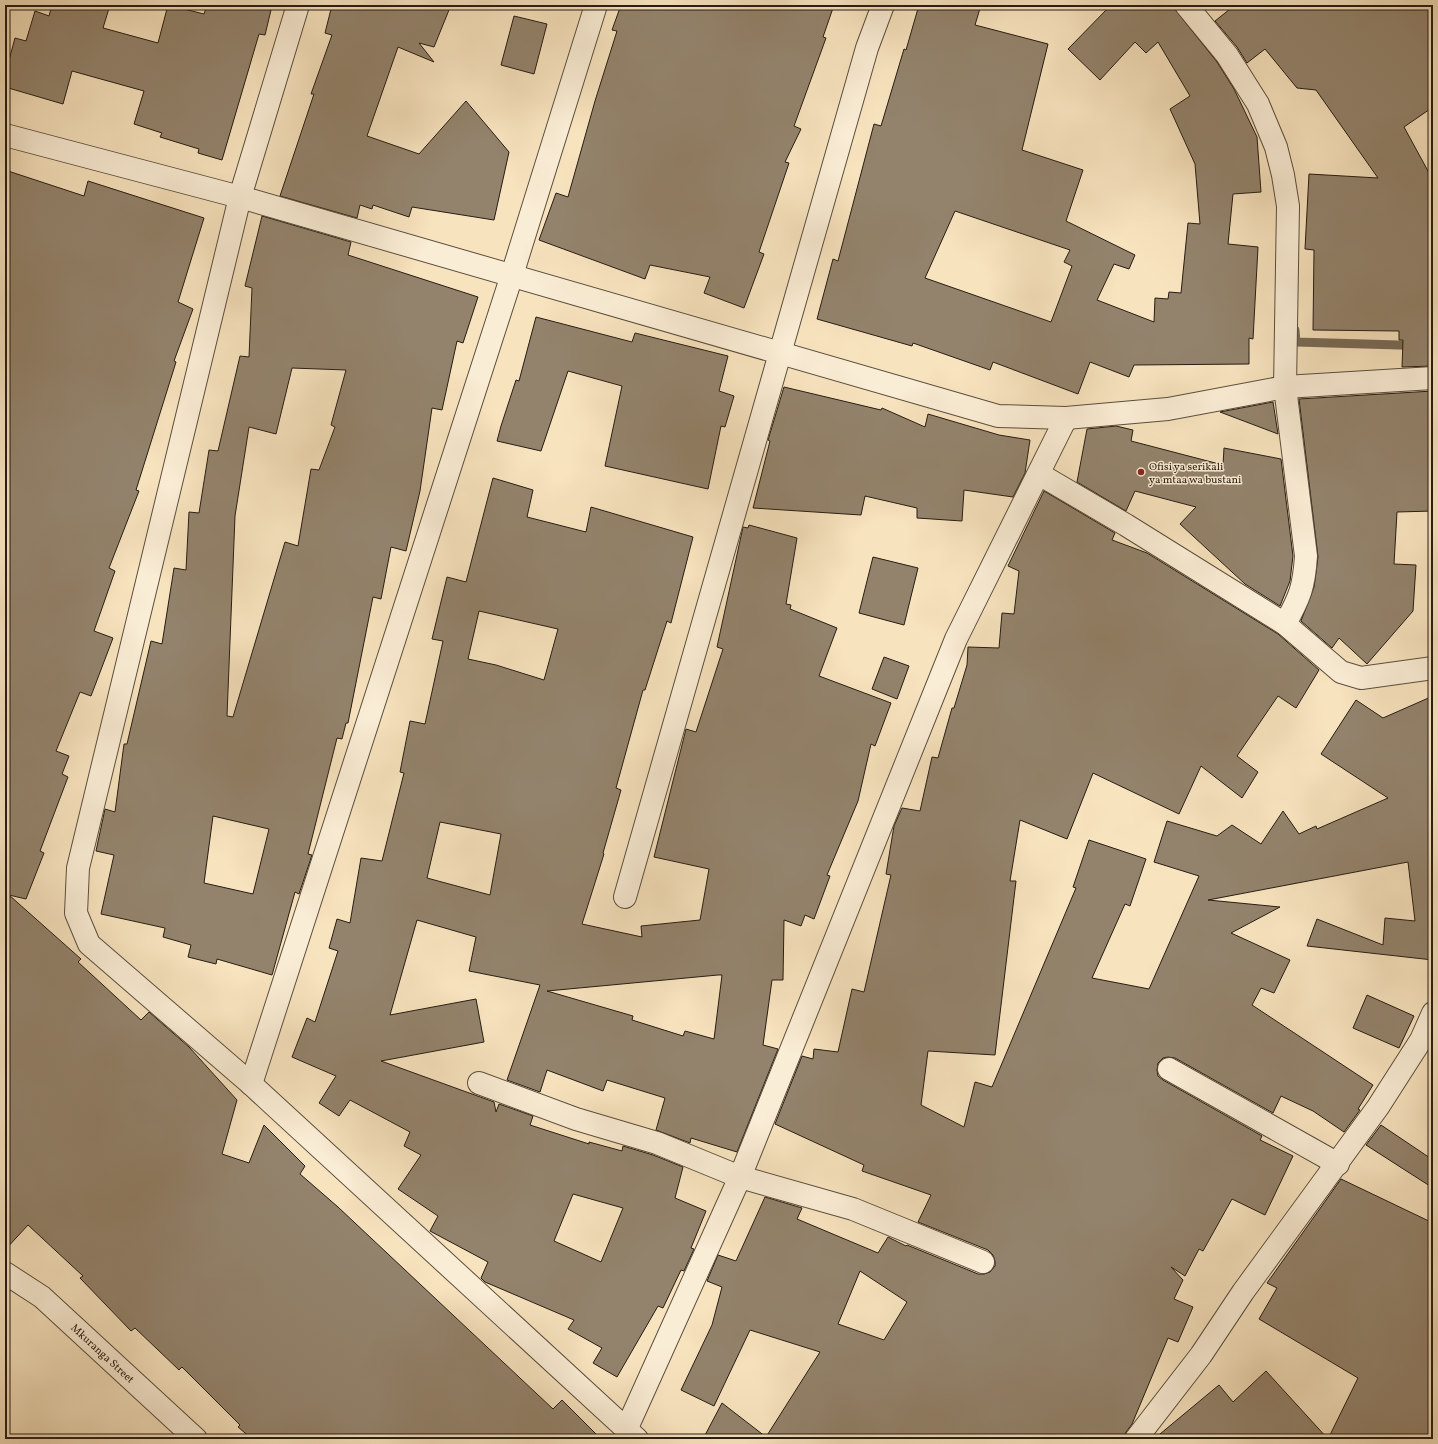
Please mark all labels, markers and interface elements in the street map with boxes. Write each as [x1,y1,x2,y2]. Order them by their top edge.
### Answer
place label: Ofisi ya serikali ya mtaa wa bustani [1149,460,1241,488]
marker: Ofisi ya serikali ya mtaa wa bustani [1136,467,1146,477]
street label: Mkuranga Street [67,1321,137,1387]

